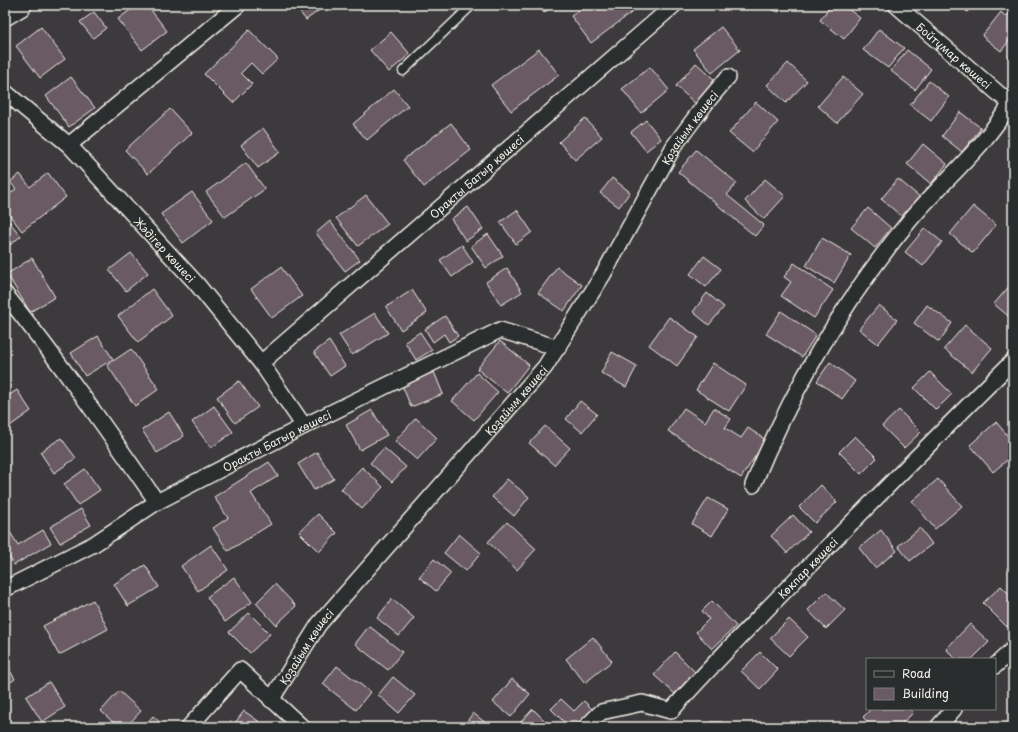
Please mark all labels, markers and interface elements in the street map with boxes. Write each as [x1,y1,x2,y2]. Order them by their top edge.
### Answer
street label: Бойтұмар көшесі [913,18,996,93]
street label: Қозайым көшесі [657,87,722,168]
street label: Оракты Батыр көшесі [425,131,527,222]
street label: Жәдігер көшесі [131,213,200,286]
street label: Қозайым көшесі [480,362,551,439]
street label: Оракты Батыр көшесі [219,406,334,475]
street label: Көкпар көшесі [773,533,841,602]
street label: Қозайым көшесі [275,605,337,688]
legend [866,658,996,710]
text: Road [902,664,931,682]
text: Building [902,684,949,702]

